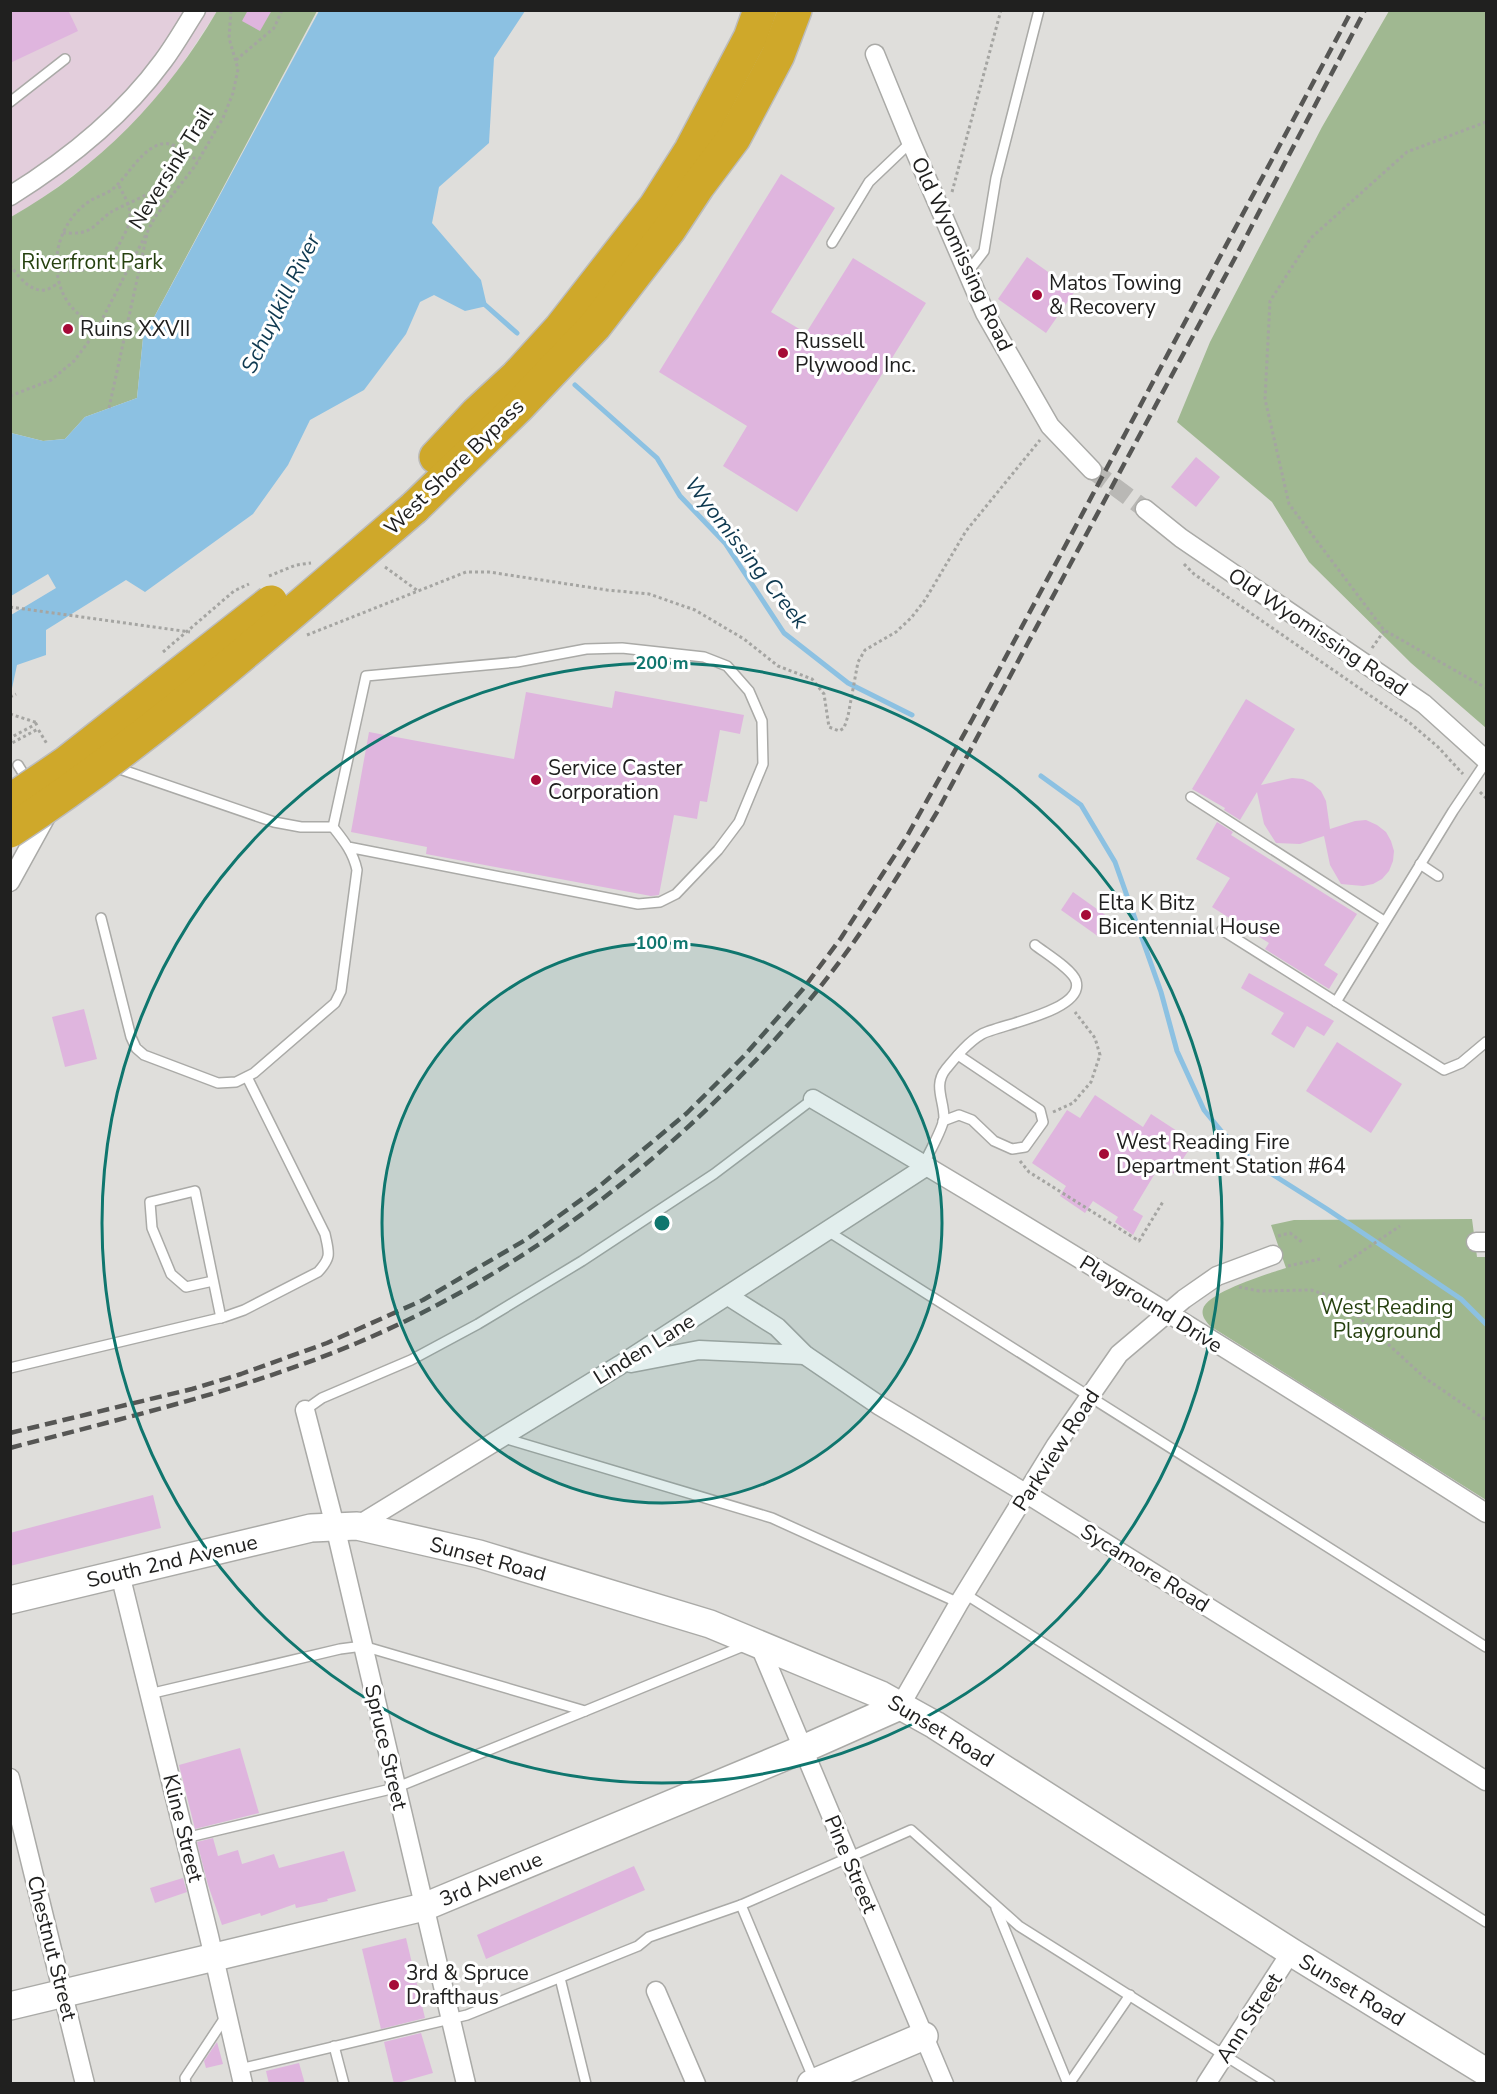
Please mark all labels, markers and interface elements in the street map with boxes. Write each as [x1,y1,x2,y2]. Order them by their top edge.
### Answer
street label: Neversink Trail [122,101,220,234]
street label: Old Wyomissing Road [905,152,1019,356]
water label: Schuylkill River [234,228,328,378]
park label: Riverfront Park [21,248,163,276]
place label: Matos Towing & Recovery [1049,269,1182,321]
marker: Matos Towing & Recovery [1030,288,1044,302]
place label: Ruins XXVII [80,315,190,343]
marker: Ruins XXVII [61,322,75,336]
place label: Russell Plywood Inc. [795,327,916,379]
marker: Russell Plywood Inc. [776,346,790,360]
street label: West Shore Bypass [378,393,530,541]
water label: Wyomissing Creek [677,470,816,636]
street label: Old Wyomissing Road [1223,561,1413,703]
text: 200 m [635,651,689,675]
place label: Service Caster Corporation [548,754,683,806]
marker: Service Caster Corporation [529,773,543,787]
place label: Elta K Bitz Bicentennial House [1098,889,1280,941]
marker: Elta K Bitz Bicentennial House [1079,908,1093,922]
text: 100 m [635,931,689,955]
place label: West Reading Fire Department Station #64 [1116,1128,1346,1180]
marker: West Reading Fire Department Station #64 [1097,1147,1111,1161]
centre of rings [652,1213,672,1233]
street label: Playground Drive [1074,1249,1228,1359]
park label: West Reading Playground [1320,1293,1454,1345]
street label: Linden Lane [588,1307,700,1391]
street label: Parkview Road [1006,1384,1106,1516]
street label: Sycamore Road [1075,1517,1215,1619]
street label: South 2nd Avenue [84,1528,260,1594]
street label: Sunset Road [427,1530,549,1588]
street label: Spruce Street [358,1682,414,1813]
street label: Sunset Road [883,1688,999,1774]
street label: Kline Street [156,1771,210,1885]
street label: Pine Street [818,1811,884,1918]
street label: 3rd Avenue [435,1845,547,1913]
street label: Chestnut Street [20,1873,84,2024]
street label: Sunset Road [1294,1947,1410,2033]
place label: 3rd & Spruce Drafthaus [406,1959,529,2011]
street label: Ann Street [1210,1967,1289,2068]
marker: 3rd & Spruce Drafthaus [387,1978,401,1992]

